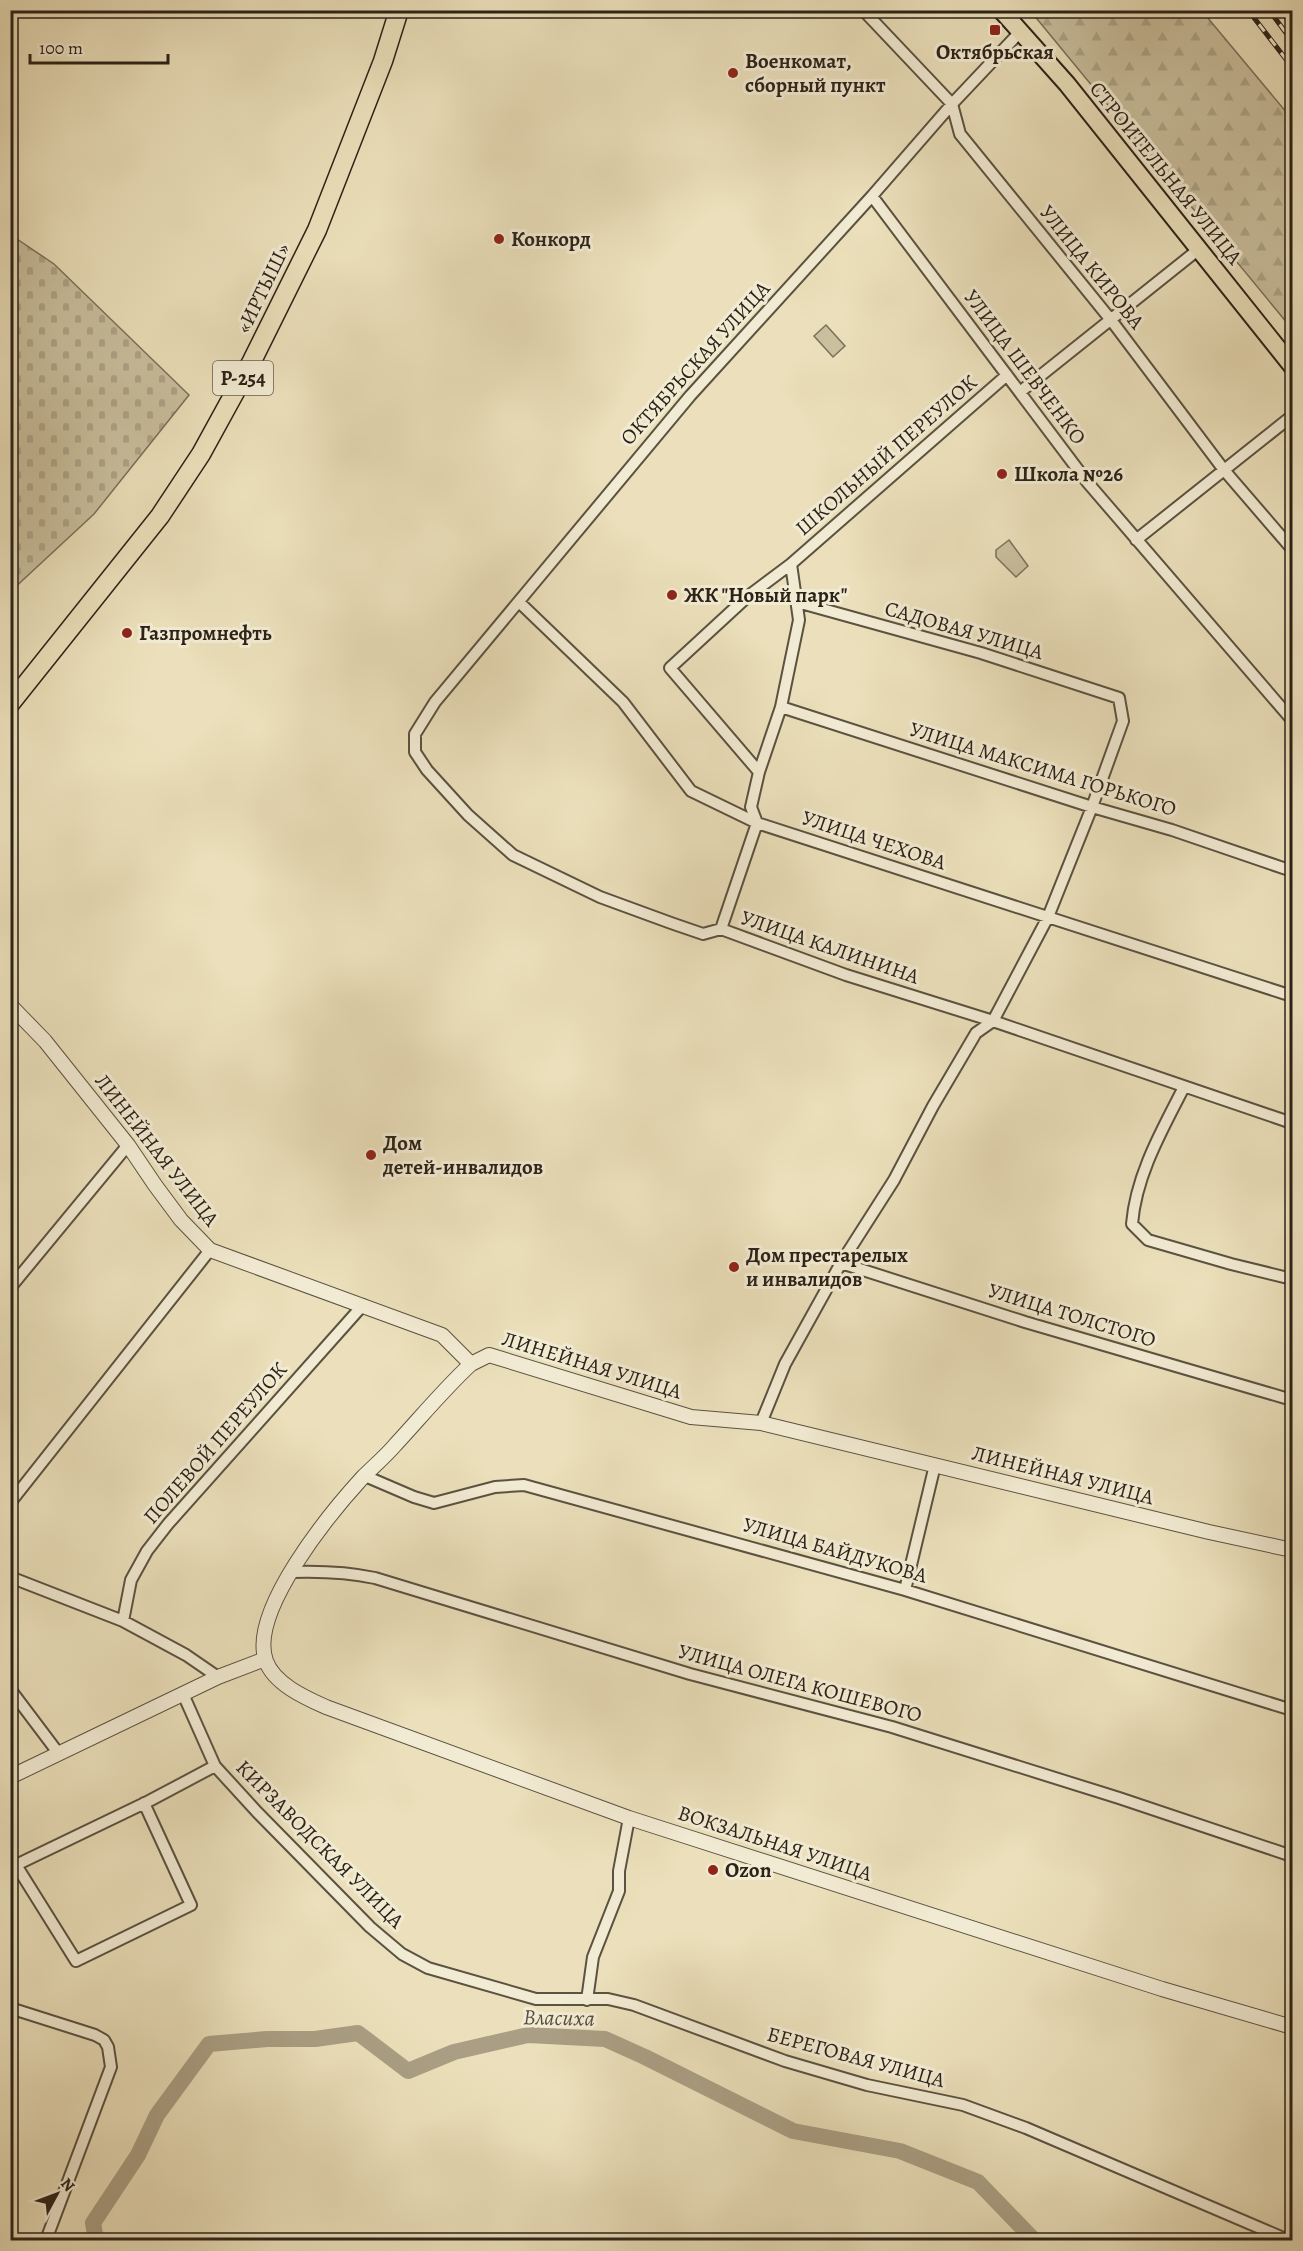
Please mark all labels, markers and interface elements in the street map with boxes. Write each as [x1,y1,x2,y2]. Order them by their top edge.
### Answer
marker: Октябрьская [988,23,1002,37]
scale bar [30,27,168,65]
text: 100 m [39,36,83,60]
place label: Октябрьская [936,38,1054,66]
place label: Военкомат, сборный пункт [745,47,886,99]
marker: Военкомат, сборный пункт [726,66,740,80]
street label: СТРОИТЕЛЬНАЯ УЛИЦА [1083,76,1249,271]
street label: УЛИЦА КИРОВА [1033,199,1151,336]
place label: Конкорд [511,225,591,253]
marker: Конкорд [492,232,506,246]
street label: «ИРТЫШ» [229,238,297,338]
street label: ОКТЯБРЬСКАЯ УЛИЦА [614,275,777,451]
street label: УЛИЦА ШЕВЧЕНКО [957,284,1093,450]
road number: Р-254 [213,361,273,395]
street label: ШКОЛЬНЫЙ ПЕРЕУЛОК [789,368,983,542]
place label: Школа №26 [1014,460,1123,488]
marker: Школа №26 [995,467,1009,481]
place label: ЖК "Новый парк" [684,581,848,609]
marker: ЖК "Новый парк" [665,588,679,602]
street label: САДОВАЯ УЛИЦА [882,594,1047,666]
place label: Газпромнефть [139,619,272,647]
marker: Газпромнефть [120,626,134,640]
street label: УЛИЦА МАКСИМА ГОРЬКОГО [906,715,1180,823]
street label: УЛИЦА ЧЕХОВА [798,804,950,877]
street label: УЛИЦА КАЛИНИНА [737,903,924,991]
street label: ЛИНЕЙНАЯ УЛИЦА [89,1068,226,1233]
place label: Дом детей-инвалидов [382,1129,543,1181]
marker: Дом детей-инвалидов [364,1148,378,1162]
place label: Дом престарелых и инвалидов [746,1241,908,1293]
marker: Дом престарелых и инвалидов [727,1260,741,1274]
street label: УЛИЦА ТОЛСТОГО [985,1276,1159,1354]
street label: ЛИНЕЙНАЯ УЛИЦА [499,1324,686,1406]
street label: ПОЛЕВОЙ ПЕРЕУЛОК [137,1356,294,1530]
street label: ЛИНЕЙНАЯ УЛИЦА [969,1439,1158,1511]
street label: УЛИЦА БАЙДУКОВА [740,1510,931,1590]
street label: УЛИЦА ОЛЕГА КОШЕВОГО [675,1637,925,1729]
street label: КИРЗАВОДСКАЯ УЛИЦА [230,1754,411,1935]
street label: ВОКЗАЛЬНАЯ УЛИЦА [674,1798,876,1888]
place label: Ozon [725,1856,772,1884]
marker: Ozon [706,1863,720,1877]
water label: Власиха [523,2002,595,2034]
street label: БЕРЕГОВАЯ УЛИЦА [764,2020,949,2094]
north arrow [27,2164,87,2224]
text: N [55,2173,80,2197]

